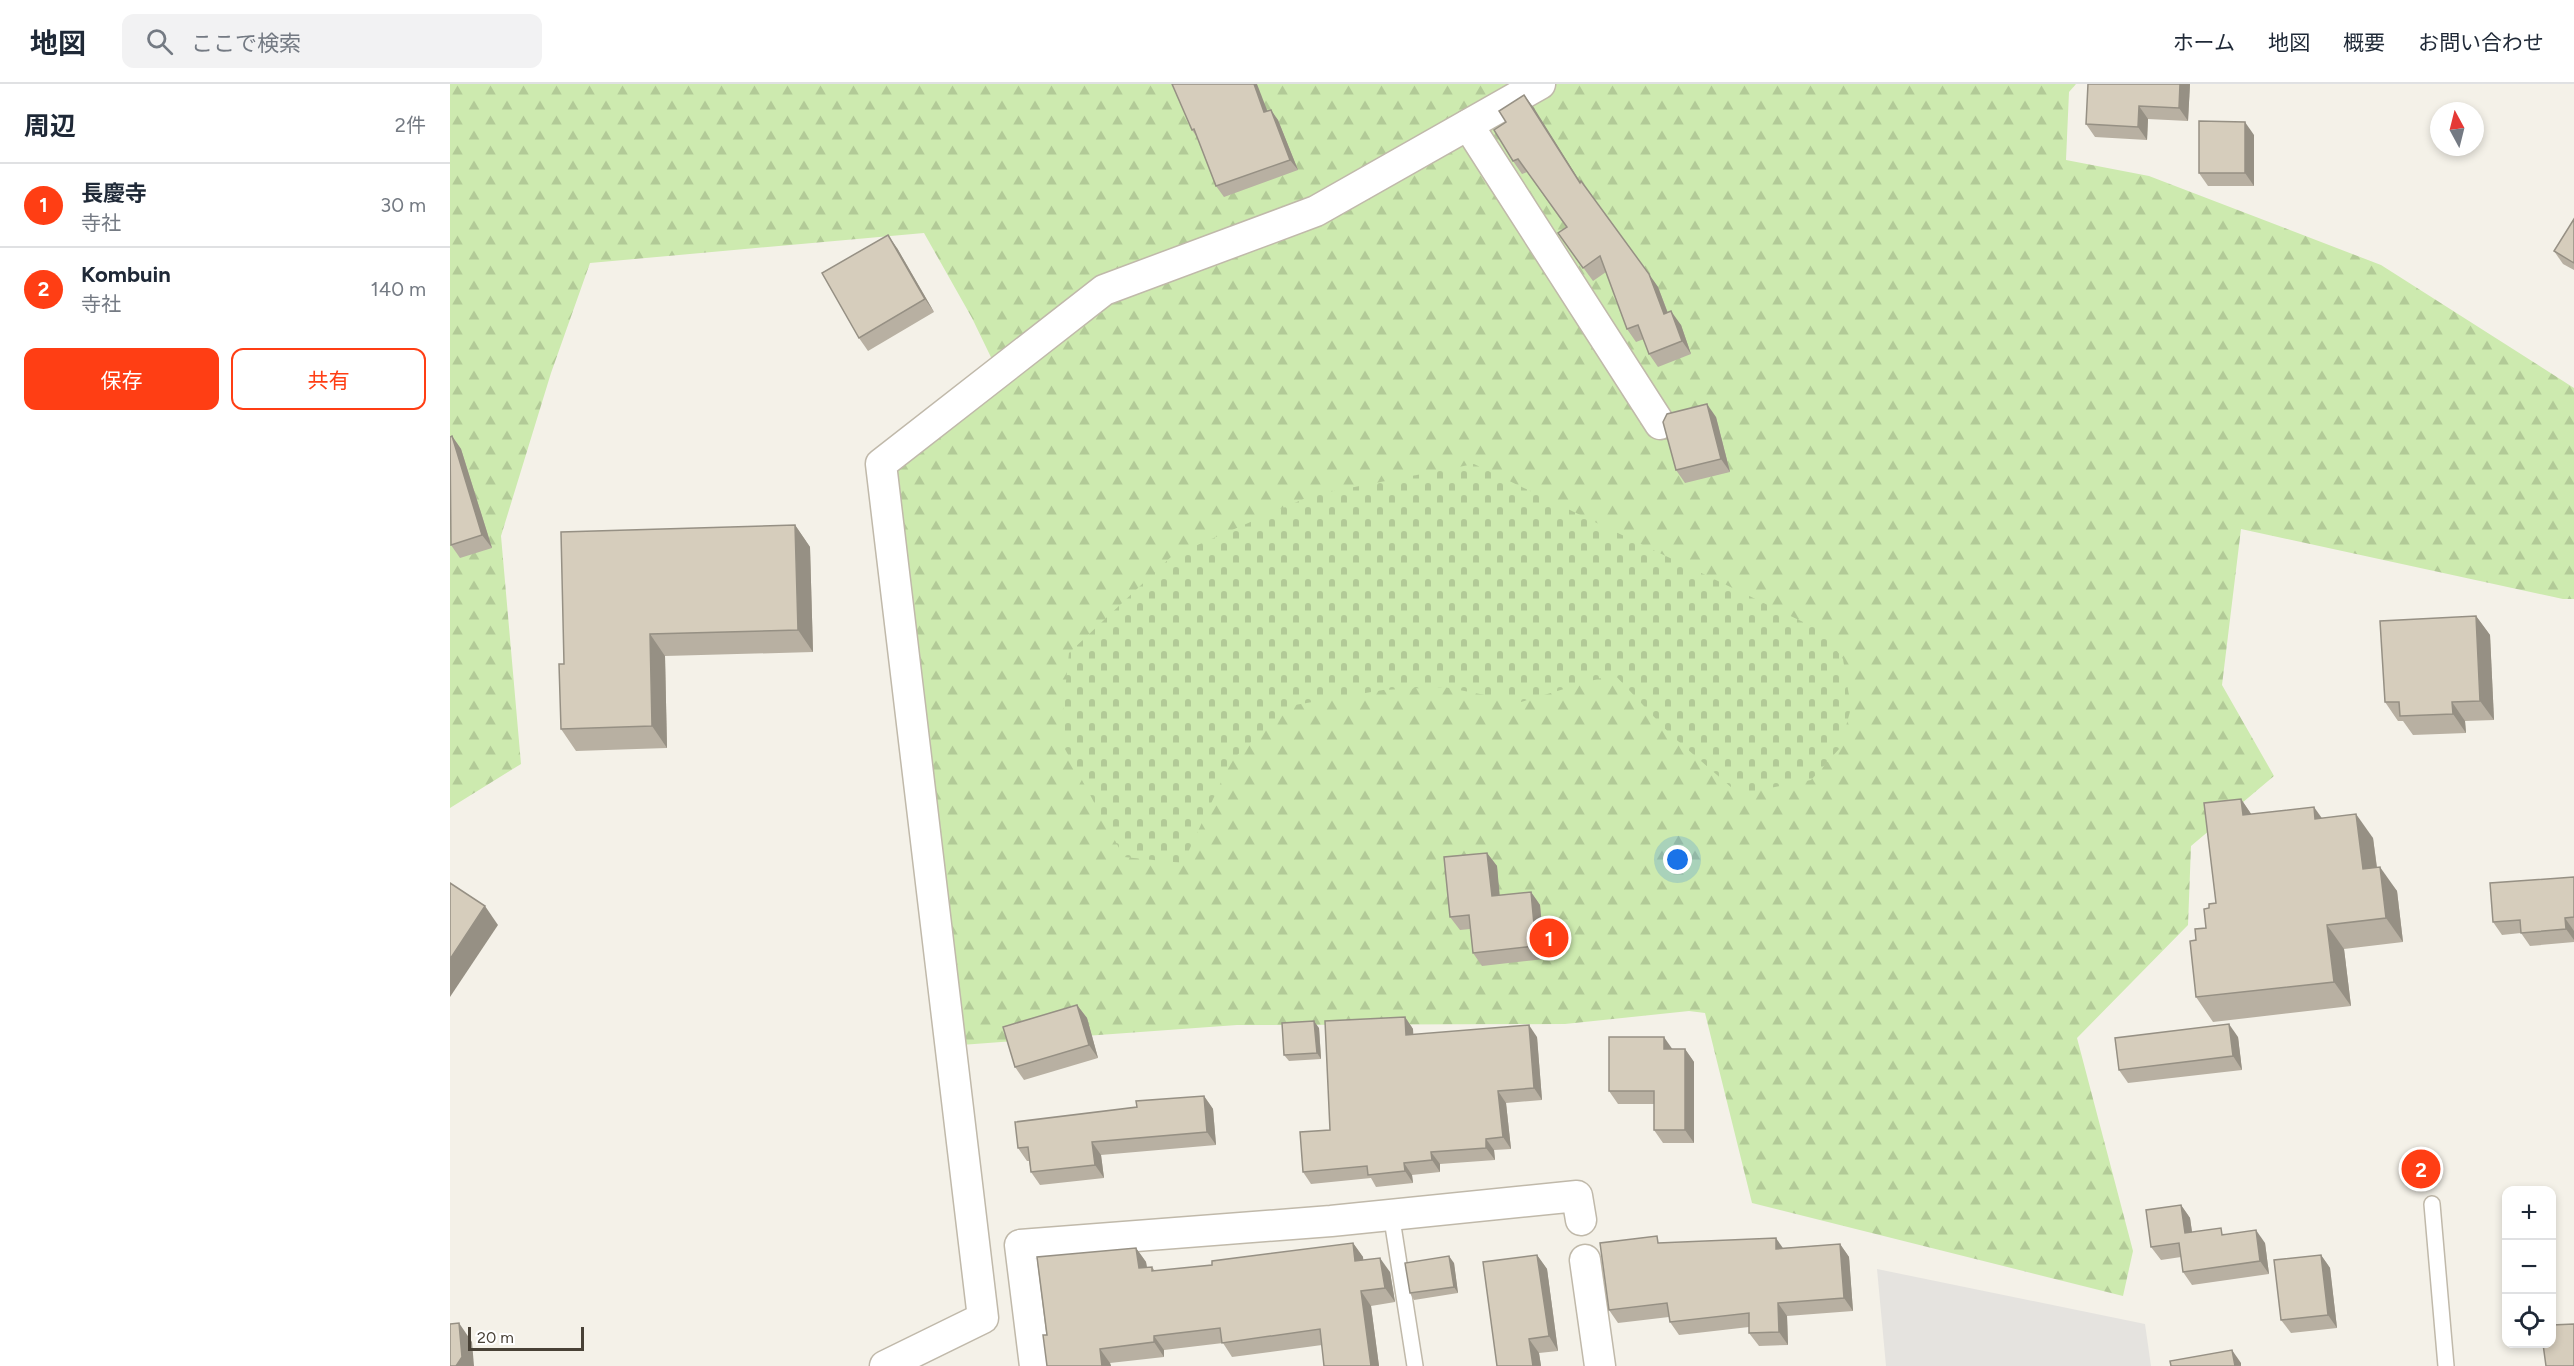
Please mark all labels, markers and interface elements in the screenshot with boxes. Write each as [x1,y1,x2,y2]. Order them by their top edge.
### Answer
search box [122,14,542,68]
icon: search [143,25,176,58]
text: 地図 [30,26,86,60]
text: ここで検索 [191,30,301,57]
text: ホーム [2173,30,2235,55]
text: 地図 [2268,30,2310,55]
text: 概要 [2343,30,2385,55]
text: お問い合わせ [2418,30,2544,55]
north arrow [2430,102,2484,156]
text: 周辺 [24,110,76,142]
text: 2件 [395,113,426,137]
text: 長慶寺 [81,180,147,207]
text: 1 [39,193,48,217]
text: 30 m [380,193,426,217]
text: 寺社 [81,211,121,235]
text: Kombuin [81,261,171,288]
text: 2 [38,277,49,301]
text: 140 m [371,277,426,301]
text: 寺社 [81,292,121,316]
button: 保存 [24,348,219,410]
button: 共有 [231,348,426,410]
your location [1663,845,1692,874]
pin: 1 [1530,916,1568,960]
pin: 2 [2402,1146,2440,1192]
map controls [2502,1186,2556,1348]
button: + [2502,1186,2556,1240]
button: − [2502,1240,2556,1294]
button: locate [2502,1294,2556,1348]
scale bar [468,1324,584,1352]
text: 20 m [477,1328,514,1347]

